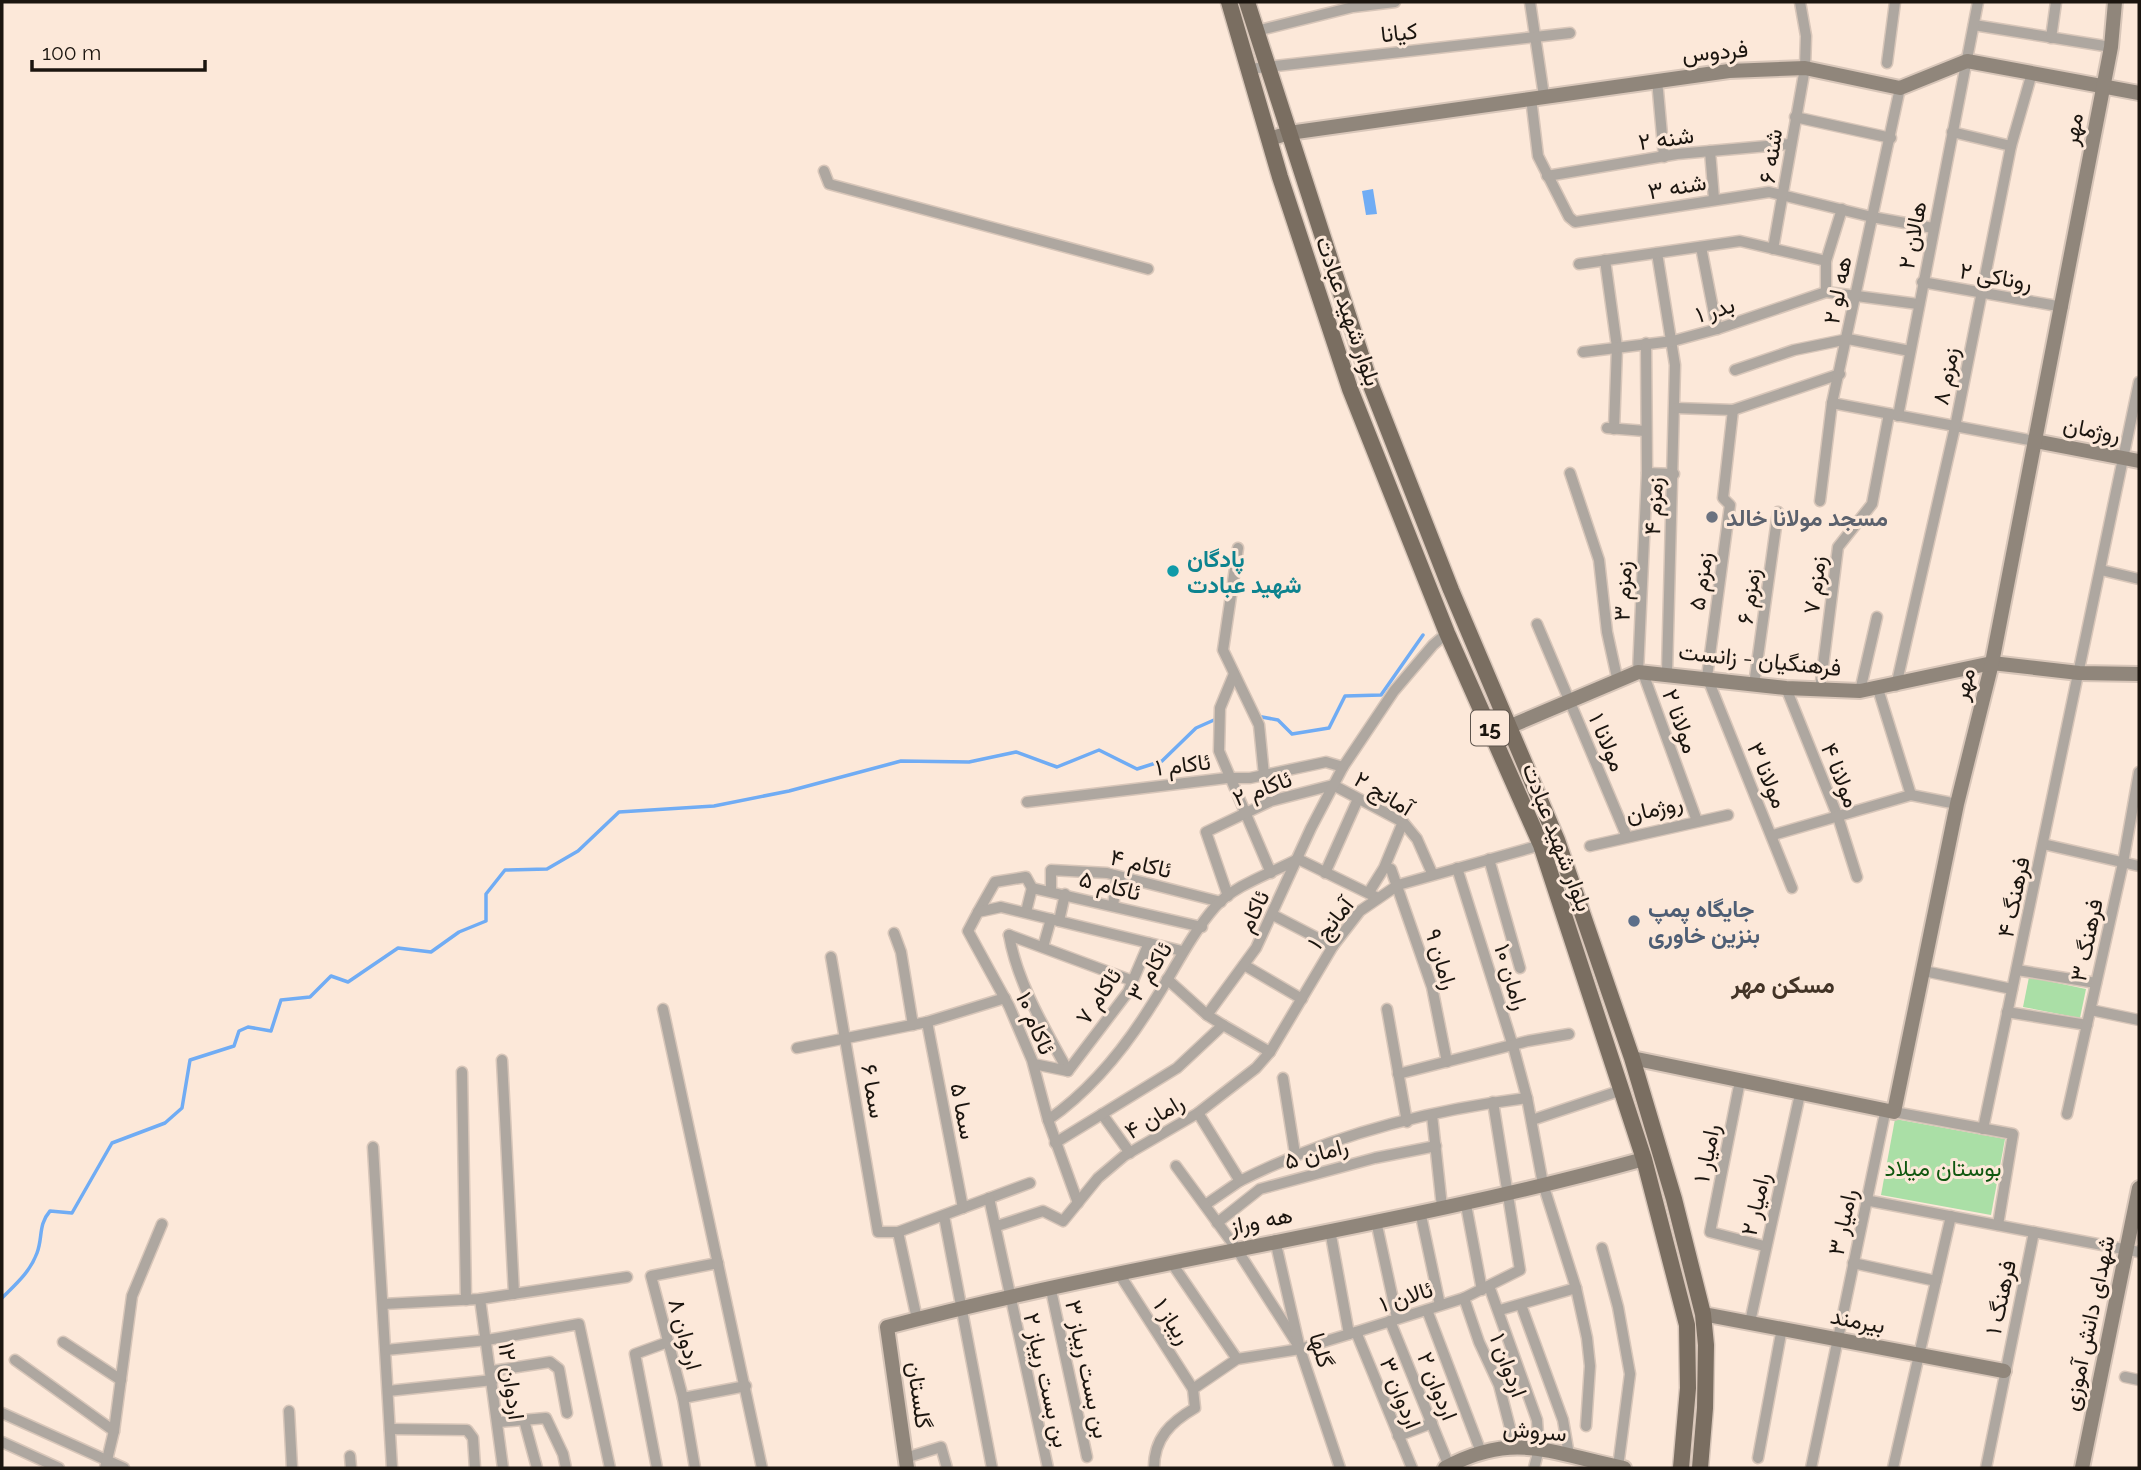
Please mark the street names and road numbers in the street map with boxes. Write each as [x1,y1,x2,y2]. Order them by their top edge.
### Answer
street label: کیانا [1379,17,1419,47]
street label: فردوس [1681,35,1749,69]
street label: مهر [2056,111,2090,149]
street label: شنه ۲ [1637,121,1695,155]
street label: شنه ۶ [1753,127,1787,185]
street label: شنه ۳ [1646,168,1708,204]
street label: هالان ۲ [1892,199,1932,271]
street label: بلوار شهید عبادت [1309,233,1387,390]
street label: هه لو ۲ [1817,254,1859,327]
street label: روناکی ۲ [1957,256,2034,298]
street label: بدر ۱ [1692,290,1738,330]
street label: زمزم ۸ [1926,345,1966,408]
street label: روژمان [2061,410,2123,450]
street label: زمزم ۴ [1638,476,1670,536]
street label: زمزم ۵ [1683,550,1719,612]
street label: زمزم ۷ [1797,554,1833,616]
street label: زمزم ۳ [1607,560,1639,622]
street label: زمزم ۶ [1731,566,1767,626]
street label: فرهنگیان - زانست [1677,637,1843,683]
street label: مهر [1946,665,1982,705]
street label: مولانا ۲ [1655,685,1705,757]
street label: مولانا ۱ [1582,709,1632,776]
road number: 15 [1471,710,1509,746]
street label: مولانا ۳ [1740,738,1794,813]
street label: مولانا ۴ [1814,739,1866,812]
street label: ئاکام ۱ [1154,747,1212,783]
street label: بلوار شهید عبادت [1515,759,1599,916]
street label: ئاکام ۲ [1229,764,1296,813]
street label: آمانج ۲ [1348,765,1420,824]
street label: روژمان [1623,788,1686,830]
street label: ئاکام ۴ [1107,843,1174,885]
street label: فرهنگ ۴ [1991,854,2037,940]
street label: ئاکام ۵ [1076,864,1144,908]
street label: ئاکام [1231,886,1276,937]
street label: آمانج ۱ [1301,890,1362,956]
street label: فرهنگ ۳ [2064,896,2110,984]
street label: رامان ۹ [1418,925,1464,993]
street label: ئاکام ۳ [1121,937,1179,1006]
street label: رامان ۱۰ [1487,941,1535,1014]
street label: ئاکام ۷ [1069,963,1128,1031]
street label: ئاکام ۱۰ [1009,988,1061,1059]
street label: سما ۶ [856,1062,892,1120]
street label: سما ۵ [945,1081,983,1141]
street label: رامان ۴ [1119,1088,1190,1146]
street label: رامیار ۱ [1687,1122,1727,1185]
street label: رامان ۵ [1281,1132,1351,1176]
street label: رامیار ۲ [1735,1170,1777,1239]
street label: رامیار ۳ [1822,1186,1864,1258]
street label: هه وراز [1226,1201,1295,1241]
street label: شهدای دانش آموزی [2056,1233,2122,1413]
street label: فرهنگ ۱ [1979,1257,2023,1337]
street label: ئالان ۱ [1376,1275,1436,1317]
street label: ریباز ۱ [1147,1293,1198,1350]
street label: اردوان ۸ [662,1295,708,1373]
street label: بن بست ریباز ۳ [1058,1297,1116,1441]
street label: بیرمند [1828,1301,1888,1340]
street label: بن بست ریباز ۲ [1016,1310,1076,1450]
street label: گلها [1302,1329,1340,1371]
street label: اردوان ۱ [1483,1329,1533,1401]
street label: اردوان ۱۲ [491,1340,531,1422]
street label: اردوان ۲ [1410,1348,1464,1425]
street label: اردوان ۳ [1373,1353,1427,1433]
street label: گلستان [902,1360,938,1430]
street label: سروش [1502,1414,1568,1448]

